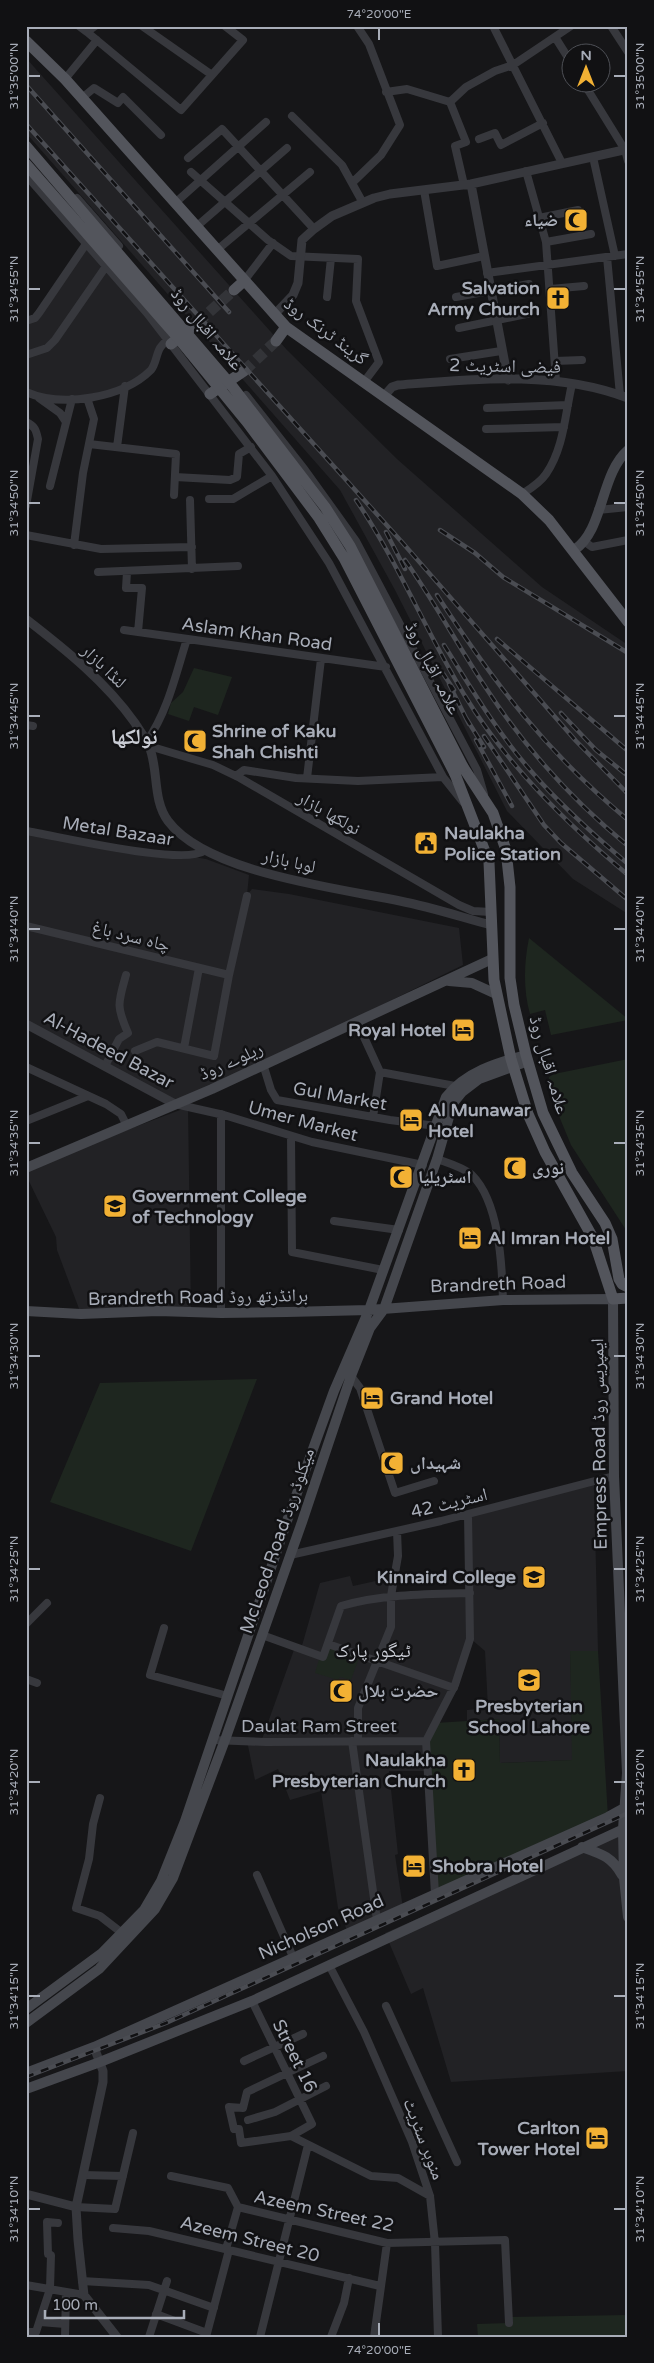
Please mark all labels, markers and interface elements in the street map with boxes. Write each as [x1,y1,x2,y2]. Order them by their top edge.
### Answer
text: 74°20'00"E [346,7,412,21]
north arrow [562,42,612,92]
text: 31°35'00"N [7,43,21,110]
text: 31°35'00"N [633,43,647,110]
text: N [580,47,592,64]
mosque icon: ضیاء [563,207,589,233]
place label: ضیاء [524,209,558,231]
text: 31°34'55"N [7,256,21,323]
text: 31°34'55"N [633,256,647,323]
place label: Salvation Army Church [428,277,540,320]
street label: علامہ اقبال روڈ [166,283,248,375]
church icon: Salvation Army Church [545,285,571,311]
street label: گرینڈ ٹرنک روڈ [280,292,373,370]
street label: فیضی اسٹریٹ 2 [449,354,561,378]
text: 31°34'50"N [7,470,21,537]
text: 31°34'50"N [633,470,647,537]
street label: Aslam Khan Road [180,613,334,655]
street label: علامہ اقبال روڈ [400,618,466,718]
street label: لنڈا بازار [76,639,131,693]
text: 31°34'45"N [7,683,21,750]
text: 31°34'45"N [633,683,647,750]
place label: Shrine of Kaku Shah Chishti [212,720,336,763]
district label: نولکھا [111,724,157,750]
mosque icon: Shrine of Kaku Shah Chishti [182,728,208,754]
street label: نولکھا بازار [293,786,365,840]
street label: Metal Bazaar [61,811,175,851]
place label: Naulakha Police Station [444,822,561,865]
public building icon: Naulakha Police Station [413,830,439,856]
street label: لوہا بازار [259,844,318,878]
text: 31°34'40"N [7,896,21,963]
text: 31°34'40"N [633,896,647,963]
street label: چاہ سرد باغ [90,916,172,956]
street label: Al-Hadeed Bazar [40,1006,178,1094]
street label: علامہ اقبال روڈ [524,1013,574,1117]
hotel icon: Royal Hotel [450,1017,476,1043]
place label: Royal Hotel [348,1019,446,1041]
street label: ریلوے روڈ [196,1037,266,1085]
street label: Gul Market [291,1077,389,1115]
street label: Umer Market [246,1096,360,1146]
place label: Al Munawar Hotel [428,1099,532,1142]
hotel icon: Al Munawar Hotel [398,1107,424,1133]
text: 31°34'35"N [7,1110,21,1177]
text: 31°34'35"N [633,1110,647,1177]
mosque icon: نوری [502,1155,528,1181]
place label: نوری [532,1157,564,1179]
mosque icon: اسٹریلیا [388,1164,414,1190]
place label: اسٹریلیا [418,1166,472,1188]
place label: Government College of Technology [132,1185,307,1228]
school or university icon: Government College of Technology [102,1193,128,1219]
hotel icon: Al Imran Hotel [457,1225,483,1251]
place label: Al Imran Hotel [488,1227,610,1249]
street label: Brandreth Road [430,1271,566,1297]
street label: Brandreth Road برانڈرتھ روڈ [88,1284,308,1310]
text: 31°34'30"N [7,1323,21,1390]
text: 31°34'30"N [633,1323,647,1390]
street label: Empress Road ایمپریس روڈ [586,1338,612,1550]
hotel icon: Grand Hotel [359,1385,385,1411]
place label: Grand Hotel [390,1387,493,1409]
street label: McLeod Road میکلوڈ روڈ [235,1445,319,1637]
mosque icon: شہیداں [379,1450,405,1476]
place label: شہیداں [410,1452,461,1474]
street label: اسٹریٹ 42 [408,1483,490,1523]
text: 31°34'25"N [7,1536,21,1603]
text: 31°34'25"N [633,1536,647,1603]
school or university icon: Kinnaird College [521,1564,547,1590]
place label: Kinnaird College [376,1566,516,1588]
district label: ٹیگور پارک [335,1640,411,1662]
school or university icon: Presbyterian School Lahore [516,1667,542,1693]
mosque icon: حضرت بلال [328,1678,354,1704]
place label: حضرت بلال [358,1680,439,1702]
place label: Presbyterian School Lahore [468,1695,590,1738]
street label: Daulat Ram Street [241,1715,397,1737]
text: 31°34'20"N [7,1749,21,1816]
place label: Naulakha Presbyterian Church [272,1749,446,1792]
text: 31°34'20"N [633,1749,647,1816]
church icon: Naulakha Presbyterian Church [451,1757,477,1783]
hotel icon: Shobra Hotel [401,1853,427,1879]
place label: Shobra Hotel [432,1855,544,1877]
street label: Nicholson Road [255,1889,387,1965]
text: 31°34'15"N [7,1963,21,2030]
text: 31°34'15"N [633,1963,647,2030]
street label: Street 16 [268,2016,322,2096]
street label: منوہر سٹریٹ [398,2095,450,2183]
place label: Carlton Tower Hotel [477,2117,580,2160]
hotel icon: Carlton Tower Hotel [584,2125,610,2151]
text: 31°34'10"N [7,2176,21,2243]
text: 31°34'10"N [633,2176,647,2243]
street label: Azeem Street 22 [252,2185,396,2237]
street label: Azeem Street 20 [178,2211,322,2267]
scale bar [45,2288,184,2320]
text: 100 m [52,2296,98,2314]
text: 74°20'00"E [346,2343,412,2357]

